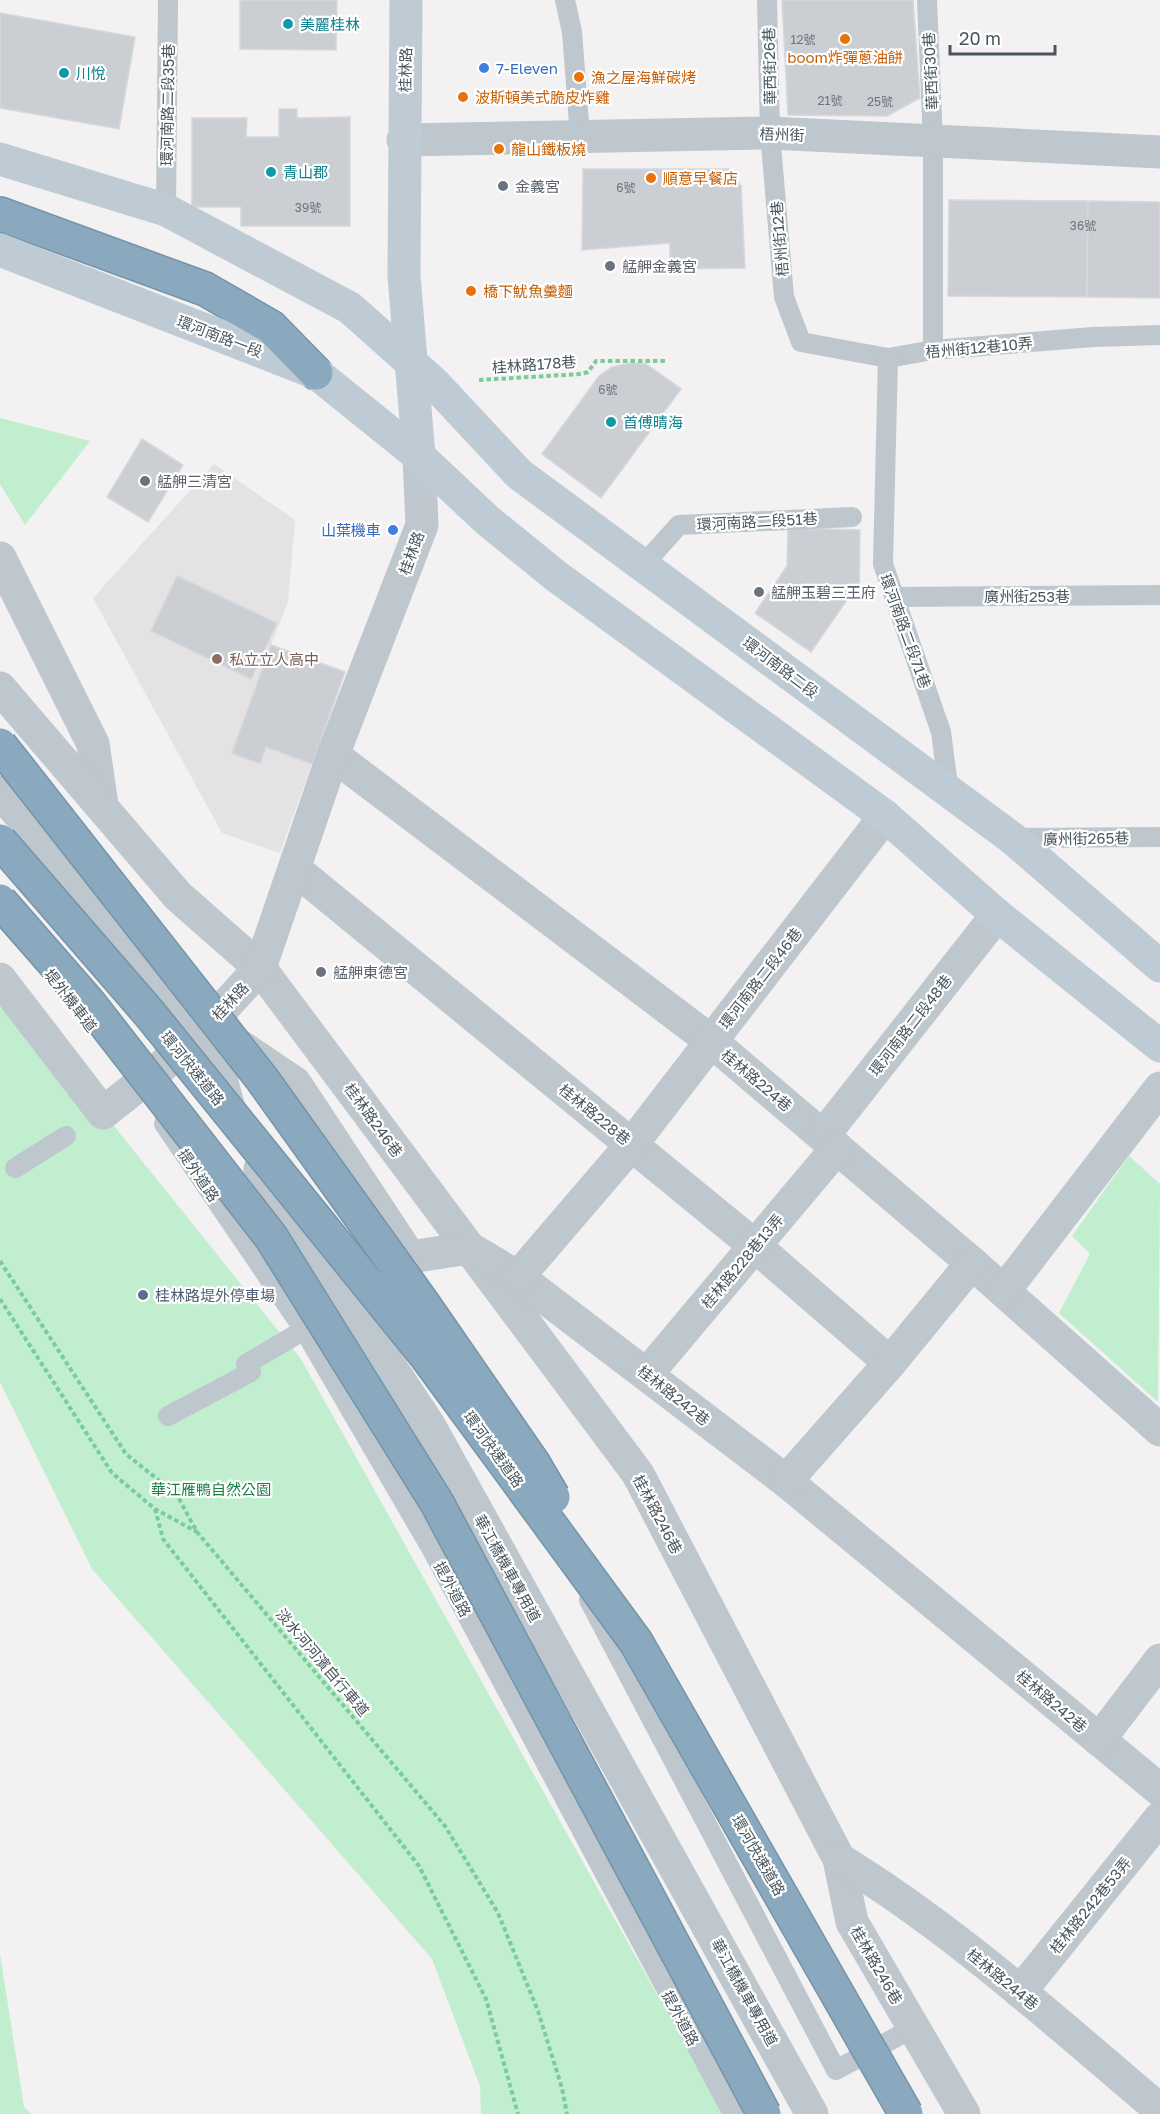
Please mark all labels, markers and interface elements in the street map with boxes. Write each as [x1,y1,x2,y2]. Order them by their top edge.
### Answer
place label: 美麗桂林 [300,15,360,33]
marker: 美麗桂林 [281,17,295,31]
scale bar [950,18,1055,56]
street label: 華西街26巷 [759,27,779,105]
text: 20 m [959,27,1001,49]
house number: 12號 [791,32,815,47]
marker: boom炸彈蔥油餅 [838,32,852,46]
street label: 華西街30巷 [919,32,941,110]
street label: 環河南路二段35巷 [157,44,177,166]
street label: 桂林路 [396,47,414,93]
place label: boom炸彈蔥油餅 [787,48,903,66]
place label: 7-Eleven [496,59,558,77]
marker: 7-Eleven [477,61,491,75]
place label: 川悅 [76,64,106,82]
marker: 川悅 [57,66,71,80]
place label: 漁之屋海鮮碳烤 [591,68,696,86]
marker: 漁之屋海鮮碳烤 [572,70,586,84]
place label: 波斯頓美式脆皮炸雞 [475,88,610,106]
marker: 波斯頓美式脆皮炸雞 [456,90,470,104]
house number: 21號 [818,93,842,108]
house number: 25號 [867,94,893,109]
street label: 梧州街 [759,124,805,144]
place label: 龍山鐵板燒 [511,140,586,158]
marker: 龍山鐵板燒 [492,142,506,156]
place label: 青山郡 [283,163,328,181]
marker: 青山郡 [264,165,278,179]
place label: 順意早餐店 [663,169,738,187]
marker: 順意早餐店 [644,171,658,185]
place label: 金義宮 [515,177,560,195]
marker: 金義宮 [496,179,510,193]
house number: 6號 [616,180,636,195]
house number: 39號 [295,200,321,215]
street label: 梧州街12巷 [767,200,791,278]
house number: 36號 [1070,218,1096,233]
place label: 艋舺金義宮 [622,257,697,275]
marker: 艋舺金義宮 [603,259,617,273]
place label: 橋下魷魚羹麵 [483,282,573,300]
marker: 橋下魷魚羹麵 [464,284,478,298]
street label: 環河南路一段 [175,311,265,361]
street label: 梧州街12巷10弄 [925,333,1033,361]
street label: 桂林路178巷 [491,352,577,376]
house number: 6號 [598,382,618,397]
place label: 首傅晴海 [623,413,683,431]
marker: 首傅晴海 [604,415,618,429]
place label: 艋舺三清宮 [157,472,232,490]
marker: 艋舺三清宮 [138,474,152,488]
street label: 環河南路二段51巷 [696,509,818,533]
place label: 山葉機車 [321,521,381,539]
marker: 山葉機車 [386,523,400,537]
street label: 桂林路 [395,529,427,577]
street label: 環河南路二段71巷 [877,571,935,691]
place label: 艋舺玉碧三王府 [771,583,876,601]
marker: 艋舺玉碧三王府 [752,585,766,599]
street label: 廣州街253巷 [984,587,1070,605]
street label: 環河南路二段 [740,633,822,701]
place label: 私立立人高中 [229,650,319,668]
marker: 私立立人高中 [210,652,224,666]
street label: 廣州街265巷 [1043,828,1129,848]
street label: 環河南路二段46巷 [715,924,805,1032]
place label: 艋舺東德宮 [333,963,408,981]
street label: 堤外機車道 [41,965,101,1035]
marker: 艋舺東德宮 [314,965,328,979]
street label: 環河南路二段48巷 [865,971,955,1079]
street label: 桂林路 [208,978,252,1024]
street label: 環河快速道路 [158,1027,228,1109]
street label: 桂林路224巷 [718,1045,796,1115]
street label: 桂林路246巷 [341,1080,407,1160]
street label: 桂林路228巷 [556,1080,634,1148]
street label: 提外道路 [175,1145,223,1205]
street label: 桂林路228巷13弄 [697,1210,787,1312]
place label: 桂林路堤外停車場 [155,1286,275,1304]
marker: 桂林路堤外停車場 [136,1288,150,1302]
street label: 桂林路242巷 [634,1361,714,1429]
street label: 環河快速道路 [460,1407,528,1491]
street label: 桂林路246巷 [630,1471,686,1557]
park label: 華江雁鴨自然公園 [151,1480,271,1498]
street label: 華江橋機車專用道 [471,1511,545,1625]
street label: 提外道路 [431,1558,475,1620]
street label: 淡水河河濱自行車道 [273,1605,373,1719]
street label: 桂林路242巷 [1013,1666,1091,1736]
street label: 環河快速道路 [729,1812,789,1898]
street label: 桂林路242巷53弄 [1046,1853,1134,1957]
street label: 桂林路246巷 [847,1923,907,2007]
street label: 華江橋機車專用道 [708,1935,782,2049]
street label: 桂林路244巷 [964,1945,1042,2013]
street label: 提外道路 [659,1987,703,2049]

